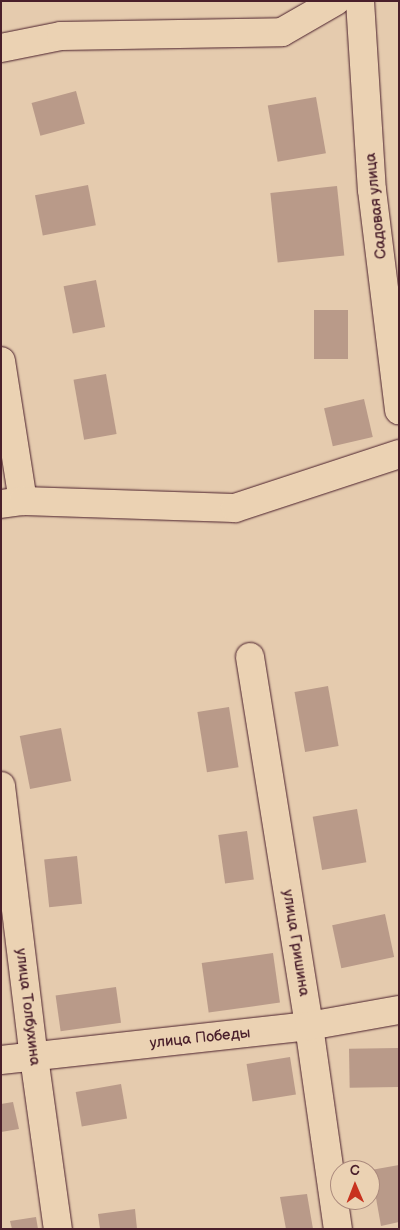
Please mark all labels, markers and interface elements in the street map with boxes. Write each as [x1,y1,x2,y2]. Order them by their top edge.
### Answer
street label: Садовая улица [361,152,391,260]
street label: улица Гришина [279,888,313,998]
street label: улица Толбухина [12,947,44,1067]
street label: улица Победы [149,1024,251,1052]
north arrow [330,1160,380,1210]
text: С [350,1162,360,1179]

